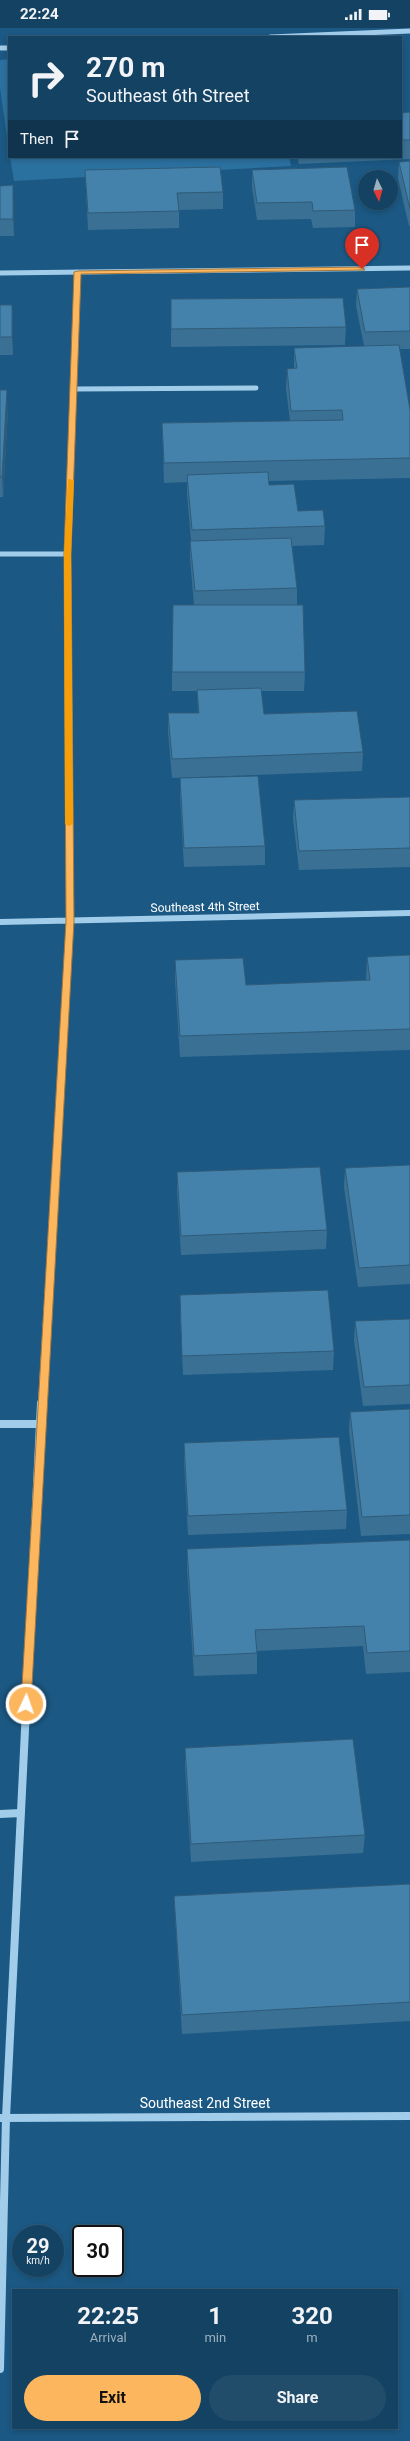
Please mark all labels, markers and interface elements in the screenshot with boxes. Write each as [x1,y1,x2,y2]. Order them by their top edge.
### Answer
text: 22:24 [20,5,59,23]
text: 270 m [86,51,165,84]
icon: right [20,52,72,104]
text: Southeast 6th Street [86,85,250,106]
icon: arrive [61,128,83,150]
text: Then [20,130,53,148]
north arrow [358,170,398,210]
map controls [358,170,398,210]
pin [345,228,379,269]
icon: arrive [351,234,373,256]
street label: Southeast 4th Street [150,899,260,915]
position arrow [5,1683,47,1725]
street label: Southeast 2nd Street [140,2095,271,2111]
speed limit sign: 30 [72,2225,124,2277]
text: 29 [27,2234,49,2258]
text: km/h [26,2255,50,2266]
text: 22:25 [77,2302,139,2330]
text: 1 [208,2302,222,2330]
text: 320 [291,2302,333,2330]
text: Arrival [90,2330,127,2345]
text: min [204,2330,226,2345]
text: m [306,2330,318,2345]
button: Exit [24,2375,201,2421]
button: Share [209,2375,386,2421]

